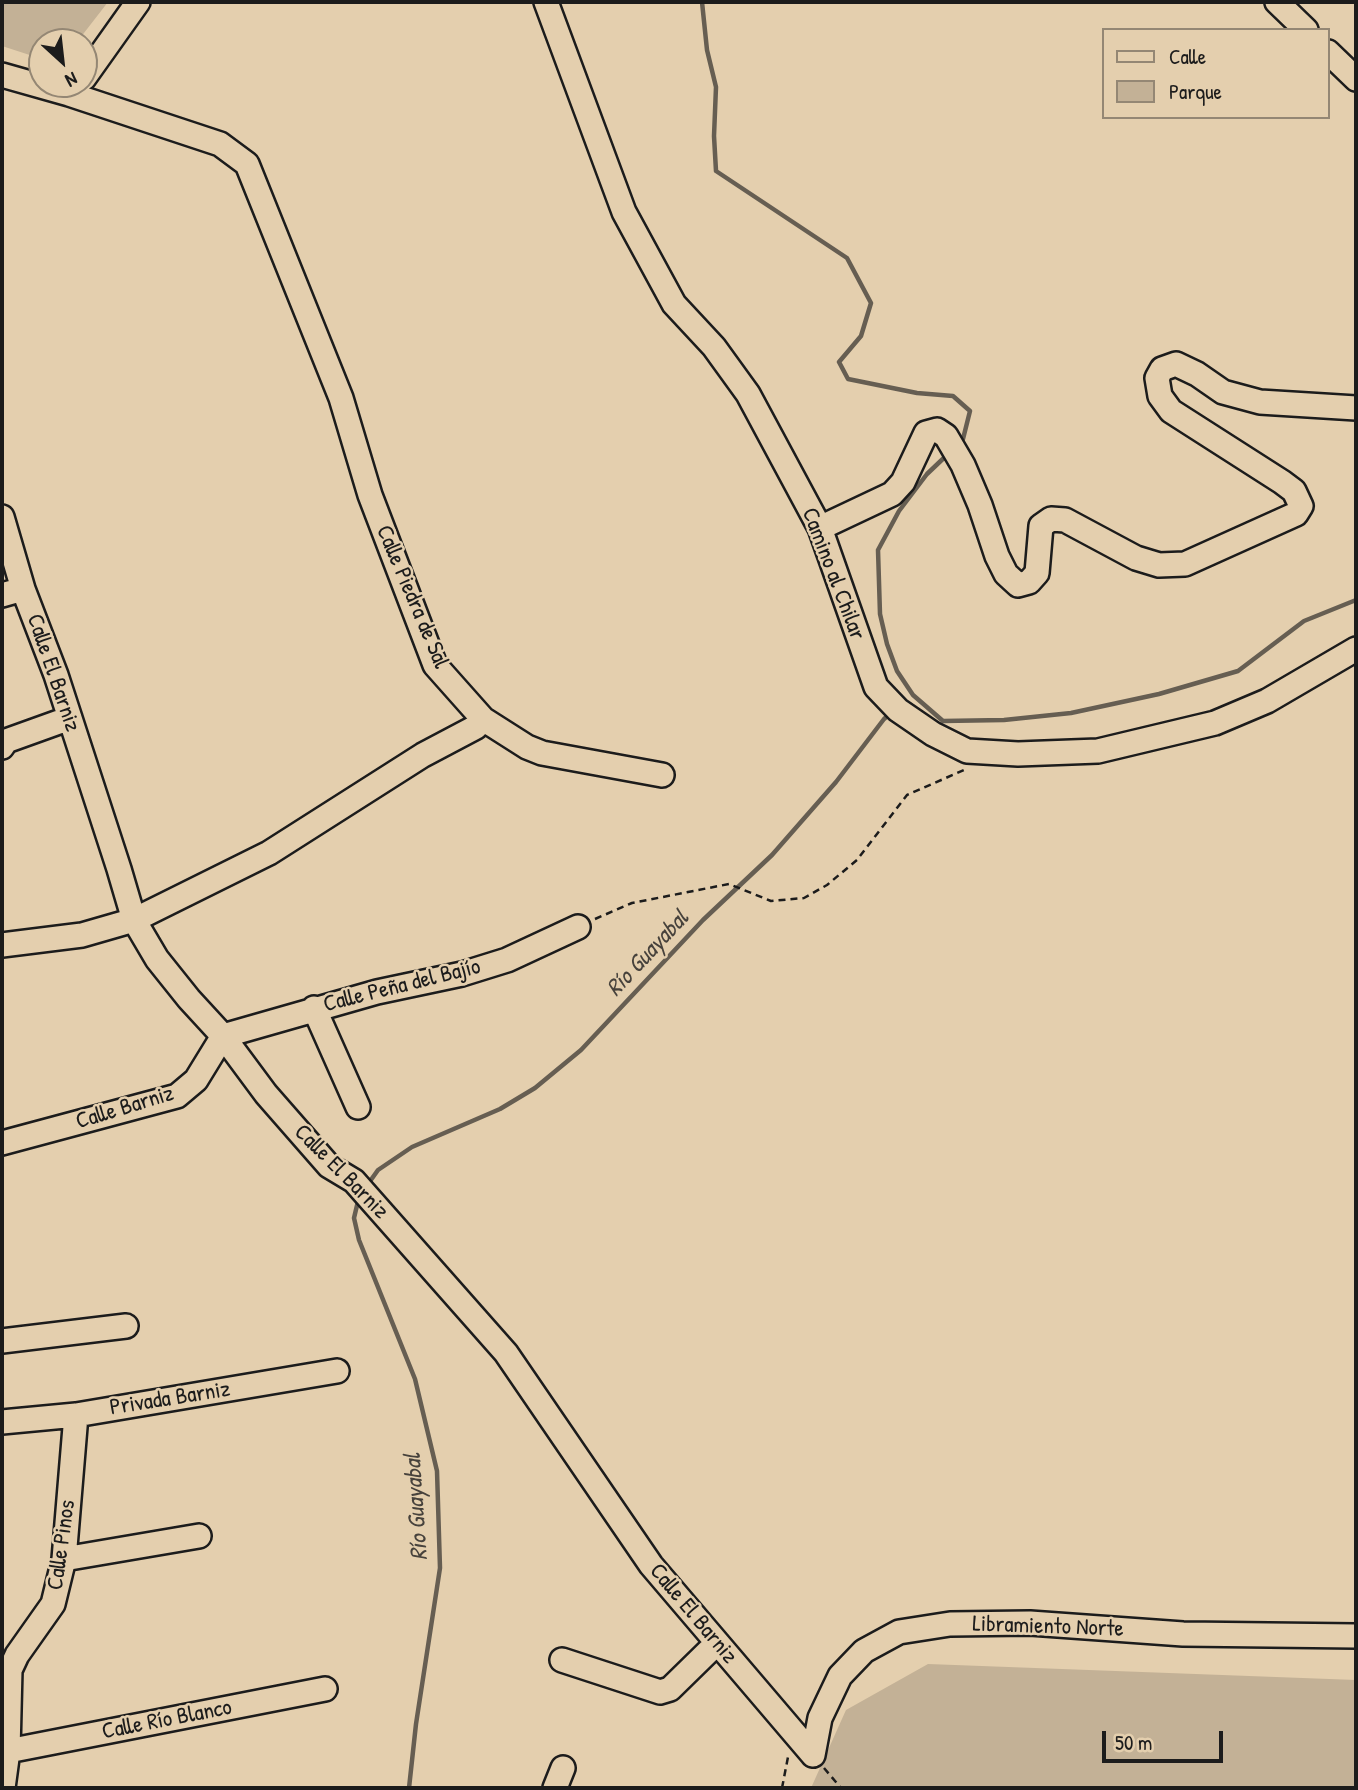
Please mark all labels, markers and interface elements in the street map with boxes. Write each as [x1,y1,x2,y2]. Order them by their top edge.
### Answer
north arrow [28,28,98,98]
legend [1102,28,1330,119]
text: Calle [1169,42,1206,71]
text: N [61,66,82,94]
text: Parque [1169,77,1222,106]
street label: Camino al Chilar [795,504,871,644]
street label: Calle Piedra de Sal [369,521,455,673]
street label: Calle El Barniz [20,611,86,735]
water label: Río Guayabal [601,905,695,1003]
street label: Calle Peña del Bajío [321,953,483,1019]
street label: Calle Barniz [73,1080,177,1136]
street label: Calle El Barniz [288,1119,394,1225]
street label: Privada Barniz [108,1376,232,1422]
water label: Río Guayabal [399,1453,435,1561]
street label: Calle Pinos [42,1498,82,1592]
street label: Calle El Barniz [643,1558,743,1670]
street label: Libramiento Norte [972,1611,1124,1643]
street label: Calle Río Blanco [100,1694,234,1746]
scale bar [1106,1716,1227,1760]
text: 50 m [1115,1728,1152,1757]

